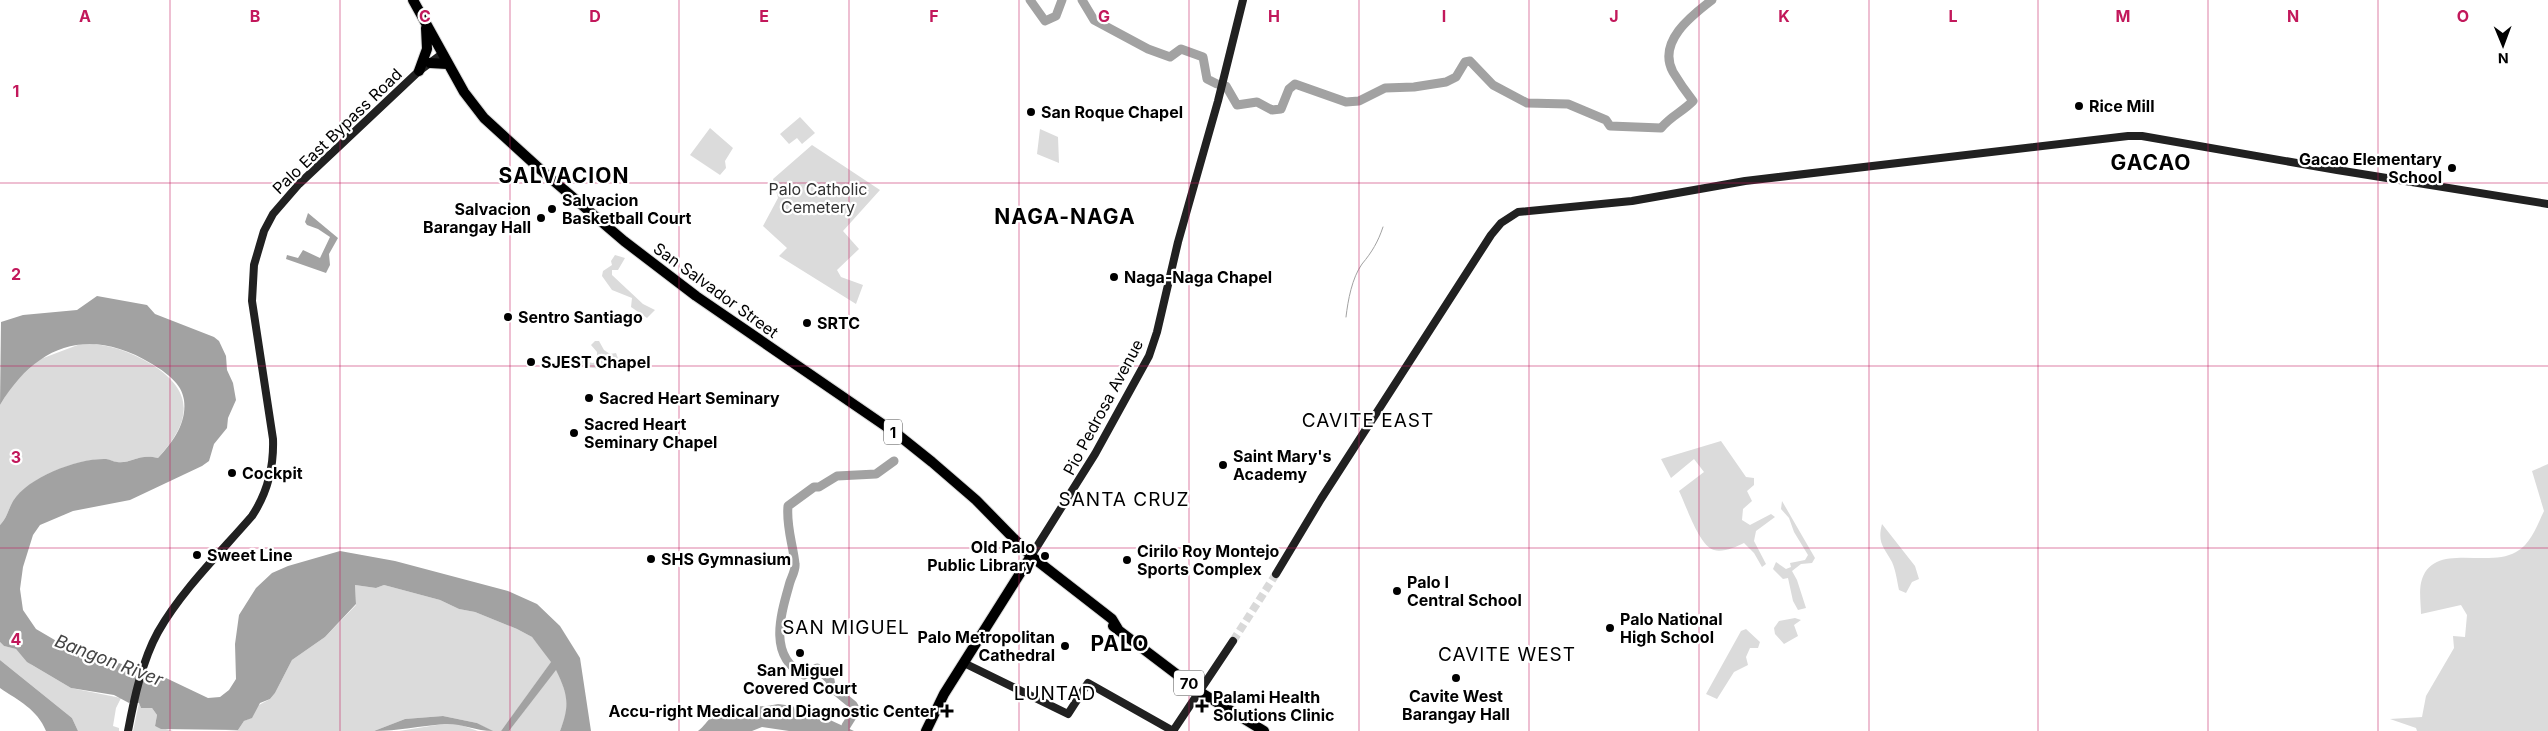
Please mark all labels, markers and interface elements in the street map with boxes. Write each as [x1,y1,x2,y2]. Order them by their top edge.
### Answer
text: A [79,6,91,26]
text: B [250,6,260,26]
text: C [419,6,431,26]
text: D [589,6,601,26]
text: E [759,6,769,26]
text: F [929,6,939,26]
text: G [1098,6,1110,26]
text: H [1268,6,1280,26]
text: I [1442,6,1446,26]
text: J [1609,6,1619,26]
text: K [1778,6,1790,26]
text: L [1948,6,1958,26]
text: M [2116,6,2130,26]
text: N [2287,6,2299,26]
text: O [2457,6,2469,26]
north arrow [2478,20,2528,70]
text: N [2498,50,2509,67]
street label: Palo East Bypass Road [268,64,406,198]
text: 1 [13,81,19,101]
place label: Rice Mill [2089,96,2155,116]
marker: Rice Mill [2073,100,2085,112]
place label: San Roque Chapel [1041,102,1183,122]
marker: San Roque Chapel [1025,106,1037,118]
place label: Gacao Elementary School [2299,149,2442,187]
district label: GACAO [2111,150,2191,175]
marker: Gacao Elementary School [2446,162,2458,174]
district label: SALVACION [499,163,629,188]
park label: Palo Catholic Cemetery [768,179,868,217]
place label: Salvacion Basketball Court [562,190,692,228]
place label: Salvacion Barangay Hall [423,199,531,237]
marker: Salvacion Basketball Court [546,203,558,215]
district label: NAGA-NAGA [994,204,1136,229]
marker: Salvacion Barangay Hall [535,212,547,224]
street label: San Salvador Street [650,238,782,342]
text: 2 [11,264,21,284]
place label: Naga-Naga Chapel [1124,267,1272,287]
marker: Naga-Naga Chapel [1108,271,1120,283]
place label: Sentro Santiago [518,307,643,327]
marker: Sentro Santiago [502,311,514,323]
place label: SRTC [817,313,860,333]
marker: SRTC [801,317,813,329]
street label: Pio Pedrosa Avenue [1059,336,1147,478]
place label: SJEST Chapel [541,352,651,372]
marker: SJEST Chapel [525,356,537,368]
place label: Sacred Heart Seminary [599,388,780,408]
marker: Sacred Heart Seminary [583,392,595,404]
district label: CAVITE EAST [1302,409,1434,432]
place label: Sacred Heart Seminary Chapel [584,414,717,452]
road number: 1 [884,420,902,444]
marker: Sacred Heart Seminary Chapel [568,427,580,439]
place label: Saint Mary's Academy [1233,446,1332,484]
text: 3 [11,447,21,467]
marker: Saint Mary's Academy [1217,459,1229,471]
place label: Cockpit [242,463,303,483]
marker: Cockpit [226,467,238,479]
district label: SANTA CRUZ [1059,488,1189,511]
place label: Old Palo Public Library [927,537,1035,575]
place label: Cirilo Roy Montejo Sports Complex [1137,541,1280,579]
place label: Sweet Line [207,545,292,565]
marker: Sweet Line [191,549,203,561]
place label: SHS Gymnasium [661,549,791,569]
marker: Old Palo Public Library [1039,550,1051,562]
marker: SHS Gymnasium [645,553,657,565]
marker: Cirilo Roy Montejo Sports Complex [1121,554,1133,566]
place label: Palo I Central School [1407,572,1522,610]
marker: Palo I Central School [1391,585,1403,597]
place label: Palo National High School [1620,609,1722,647]
district label: SAN MIGUEL [782,616,910,639]
marker: Palo National High School [1604,622,1616,634]
place label: Palo Metropolitan Cathedral [918,627,1055,665]
text: 4 [11,629,22,649]
water label: Bangon River [52,630,167,691]
district label: PALO [1090,631,1150,656]
marker: Palo Metropolitan Cathedral [1059,640,1071,652]
district label: CAVITE WEST [1438,643,1576,666]
marker: San Miguel Covered Court [794,647,806,659]
place label: San Miguel Covered Court [743,660,857,698]
road number: 70 [1174,670,1204,696]
marker: Cavite West Barangay Hall [1450,672,1462,684]
district label: LUNTAD [1014,682,1096,705]
place label: Cavite West Barangay Hall [1402,686,1510,724]
place label: Palami Health Solutions Clinic [1213,687,1335,725]
marker: Palami Health Solutions Clinic [1195,699,1209,713]
place label: Accu-right Medical and Diagnostic Center [609,701,936,721]
marker: Accu-right Medical and Diagnostic Center [940,704,954,718]

